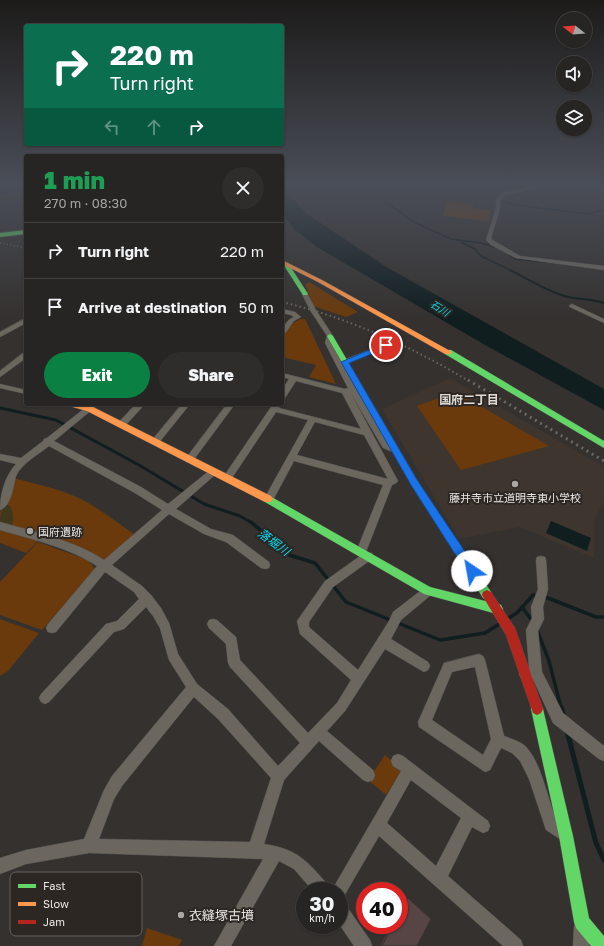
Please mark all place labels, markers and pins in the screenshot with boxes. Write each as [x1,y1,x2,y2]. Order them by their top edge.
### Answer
pin [369,328,403,362]
marker: 藤井寺市立道明寺東小学校 [510,479,520,489]
place label: 藤井寺市立道明寺東小学校 [449,491,581,504]
place label: 国府遺跡 [38,525,82,538]
marker: 国府遺跡 [25,526,35,536]
place label: 衣縫塚古墳 [189,907,254,923]
marker: 衣縫塚古墳 [176,910,186,920]

